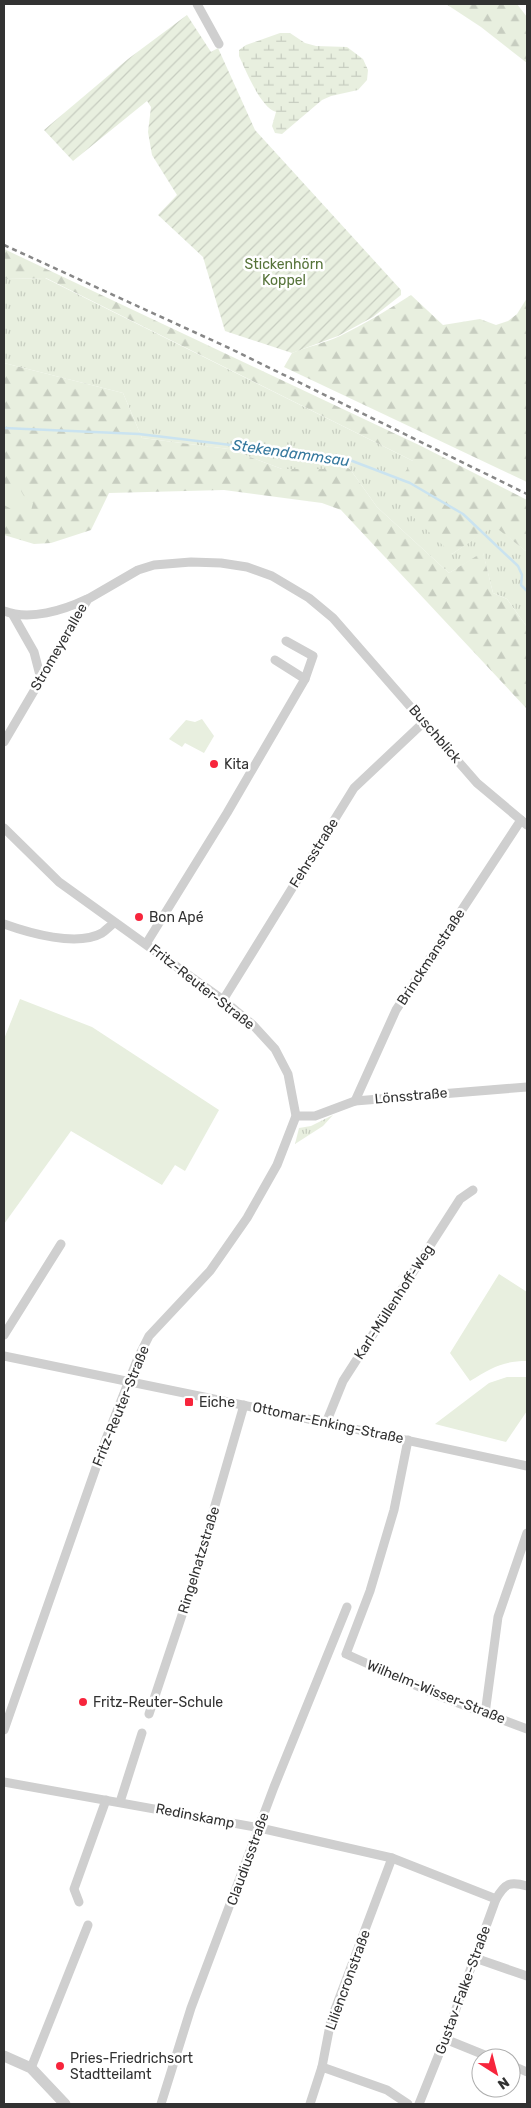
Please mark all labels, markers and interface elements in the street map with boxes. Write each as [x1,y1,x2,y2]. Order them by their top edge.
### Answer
park label: Stickenhörn Koppel [245,256,323,289]
water label: Stekendammsau [231,436,351,470]
street label: Stromeyerallee [27,600,91,694]
street label: Buschblick [405,702,465,767]
place label: Kita [224,756,249,773]
marker: Kita [208,758,220,770]
street label: Fehrsstraße [286,815,342,891]
street label: Brinckmanstraße [393,905,469,1009]
place label: Bon Apé [149,909,204,926]
marker: Bon Apé [133,911,145,923]
street label: Fritz-Reuter-Straße [146,941,258,1033]
street label: Lönsstraße [374,1084,448,1108]
street label: Karl-Müllenhoff-Weg [351,1241,437,1363]
street label: Fritz-Reuter-Straße [89,1343,153,1469]
place label: Eiche [199,1394,235,1411]
marker: Eiche [183,1396,195,1408]
street label: Ottomar-Enking-Straße [251,1399,405,1447]
street label: Ringelnatzstraße [175,1504,223,1616]
street label: Wilhelm-Wisser-Straße [364,1656,508,1728]
place label: Fritz-Reuter-Schule [93,1694,223,1711]
marker: Fritz-Reuter-Schule [77,1696,89,1708]
street label: Redinskamp [154,1800,236,1832]
street label: Claudiusstraße [223,1810,273,1908]
street label: Gustav-Falke-Straße [432,1923,494,2057]
street label: Liliencronstraße [322,1927,374,2032]
north arrow [471,2048,521,2098]
place label: Pries-Friedrichsort Stadtteilamt [70,2050,194,2083]
marker: Pries-Friedrichsort Stadtteilamt [54,2060,66,2072]
text: N [494,2073,512,2093]

